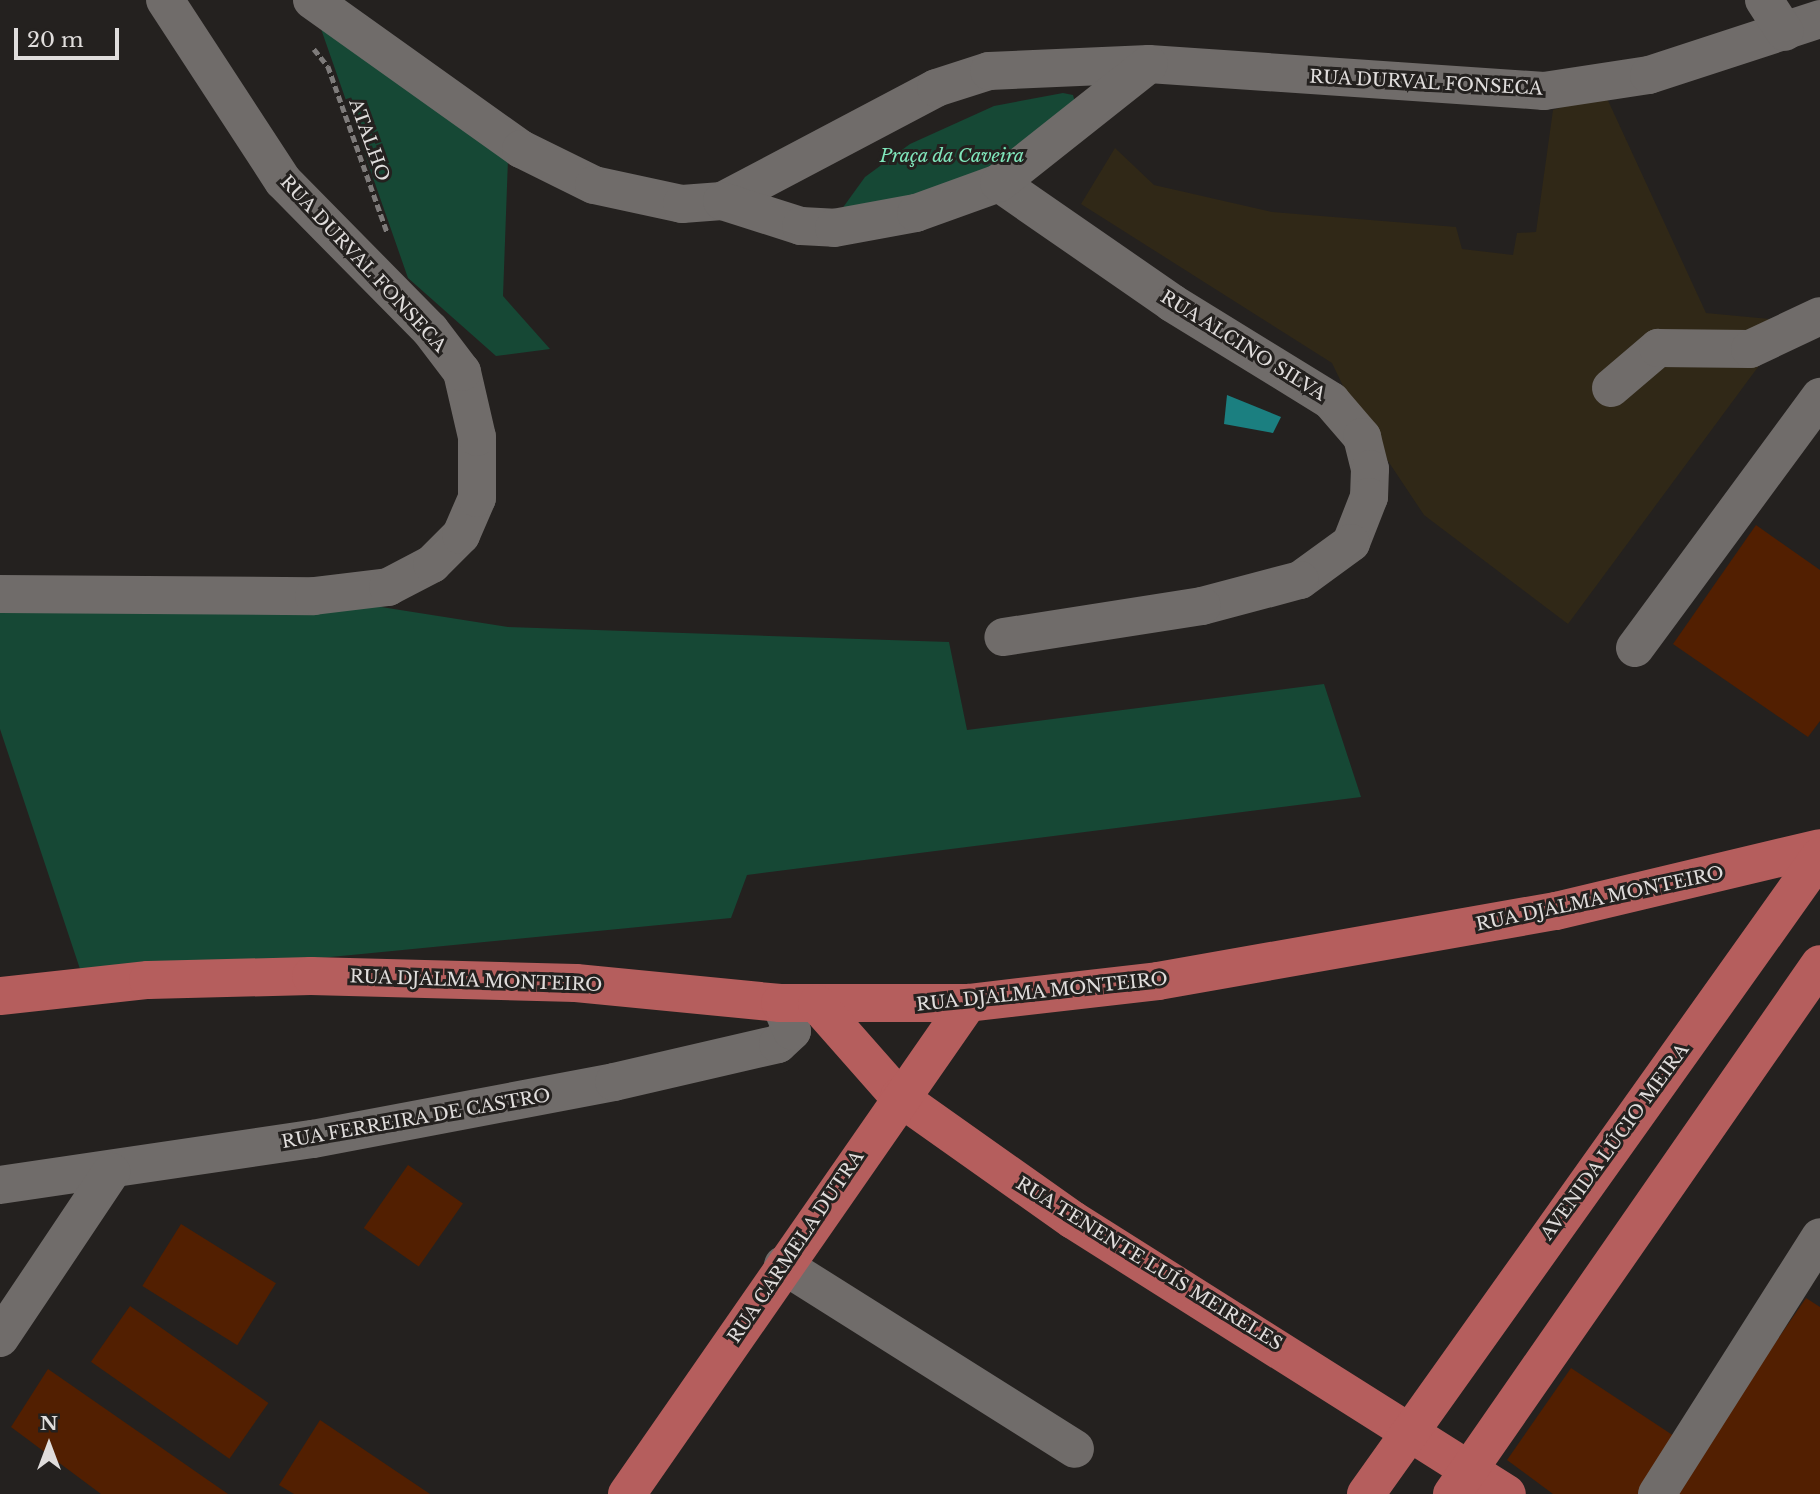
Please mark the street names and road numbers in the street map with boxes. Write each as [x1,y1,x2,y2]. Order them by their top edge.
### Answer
street label: RUA DURVAL FONSECA [1308,66,1544,100]
street label: ATALHO [344,96,394,184]
street label: RUA DURVAL FONSECA [275,171,451,357]
street label: RUA ALCINO SILVA [1156,286,1330,406]
street label: RUA DJALMA MONTEIRO [1473,862,1727,936]
street label: RUA DJALMA MONTEIRO [349,966,603,996]
street label: RUA DJALMA MONTEIRO [914,968,1170,1016]
street label: AVENIDA LÚCIO MEIRA [1536,1039,1694,1245]
street label: RUA FERREIRA DE CASTRO [279,1085,553,1153]
street label: RUA CARMELA DUTRA [723,1146,869,1348]
street label: RUA TENENTE LUÍS MEIRELES [1011,1172,1287,1356]

